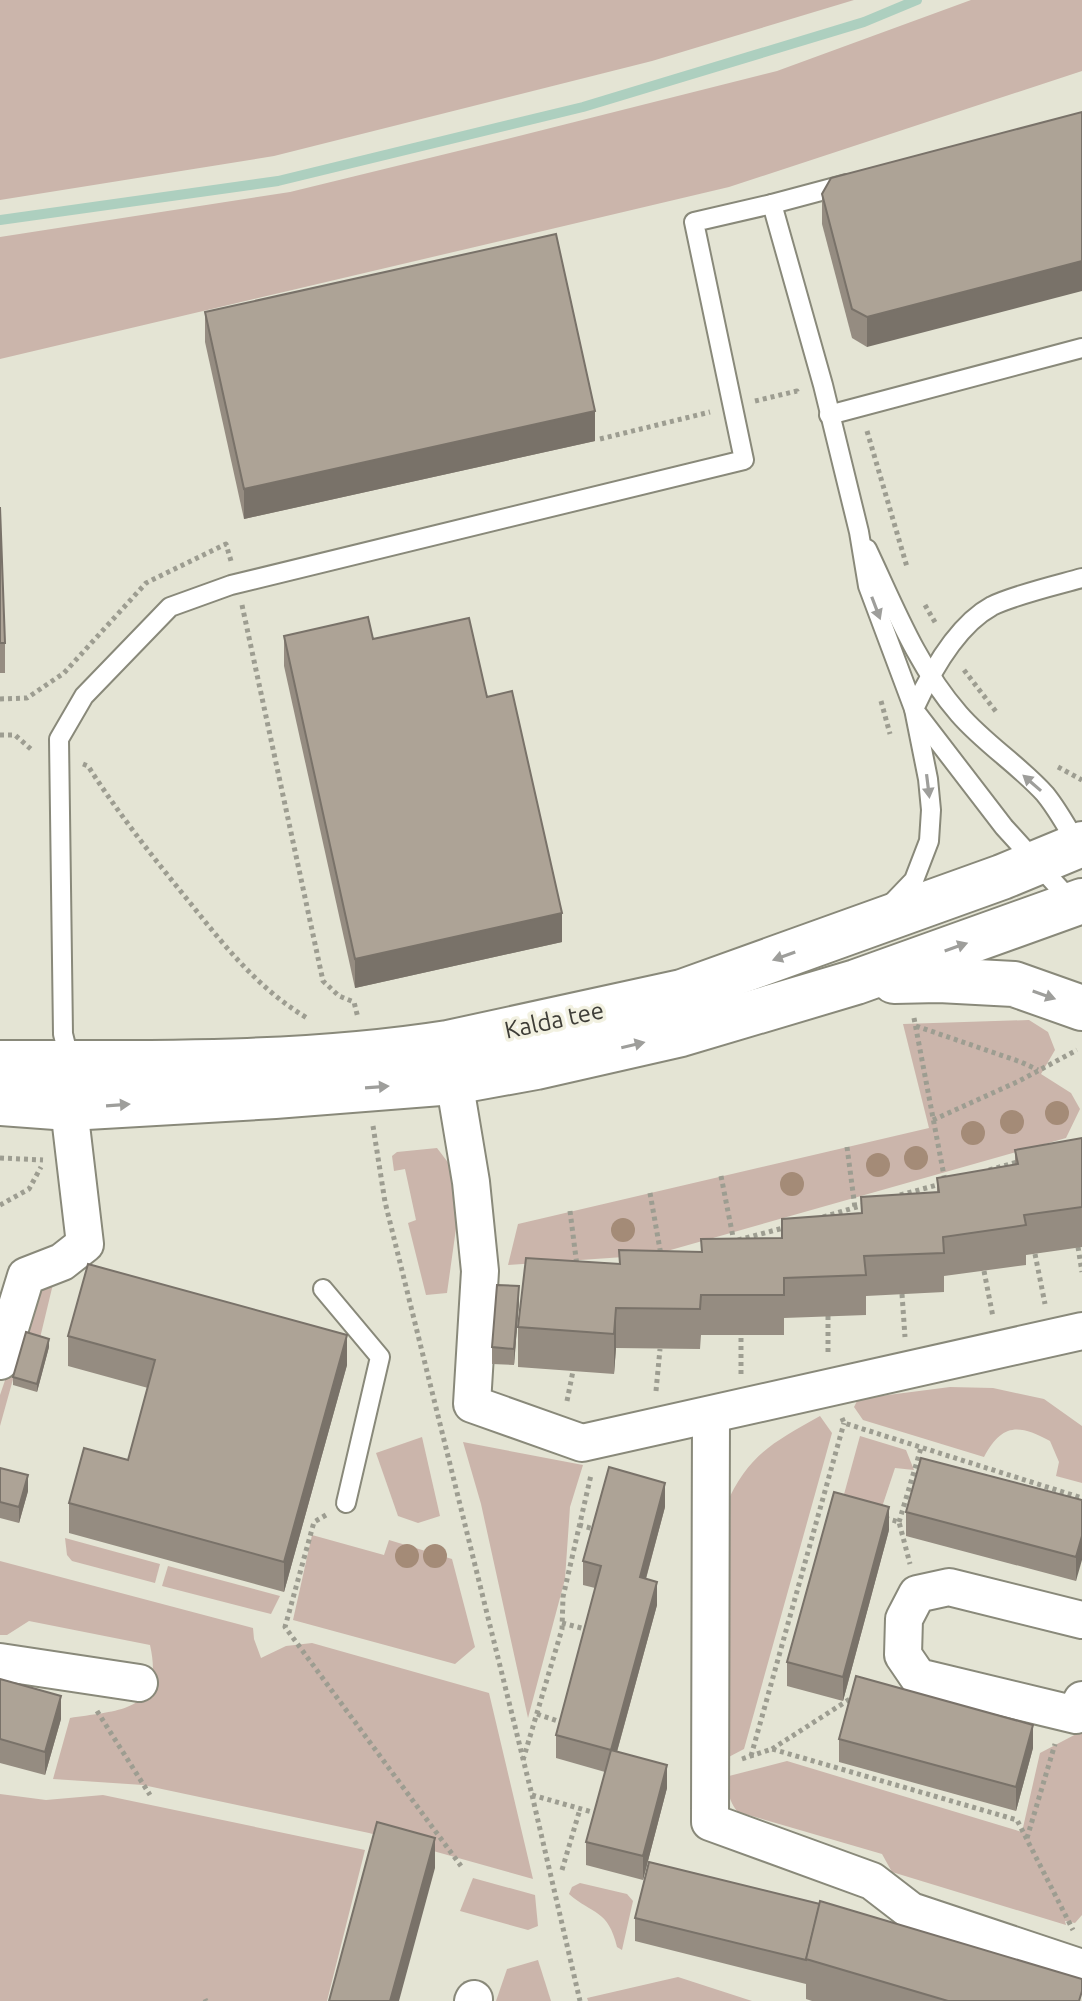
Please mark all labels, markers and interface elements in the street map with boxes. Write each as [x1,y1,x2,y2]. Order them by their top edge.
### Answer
one-way arrow [870,596,883,620]
one-way arrow [922,774,935,799]
one-way arrow [1023,775,1043,792]
one-way arrow [944,940,968,952]
one-way arrow [772,950,796,962]
one-way arrow [1032,989,1056,1001]
street label: Kalda tee [502,996,606,1044]
one-way arrow [621,1038,646,1051]
one-way arrow [365,1080,390,1093]
one-way arrow [106,1098,131,1111]

